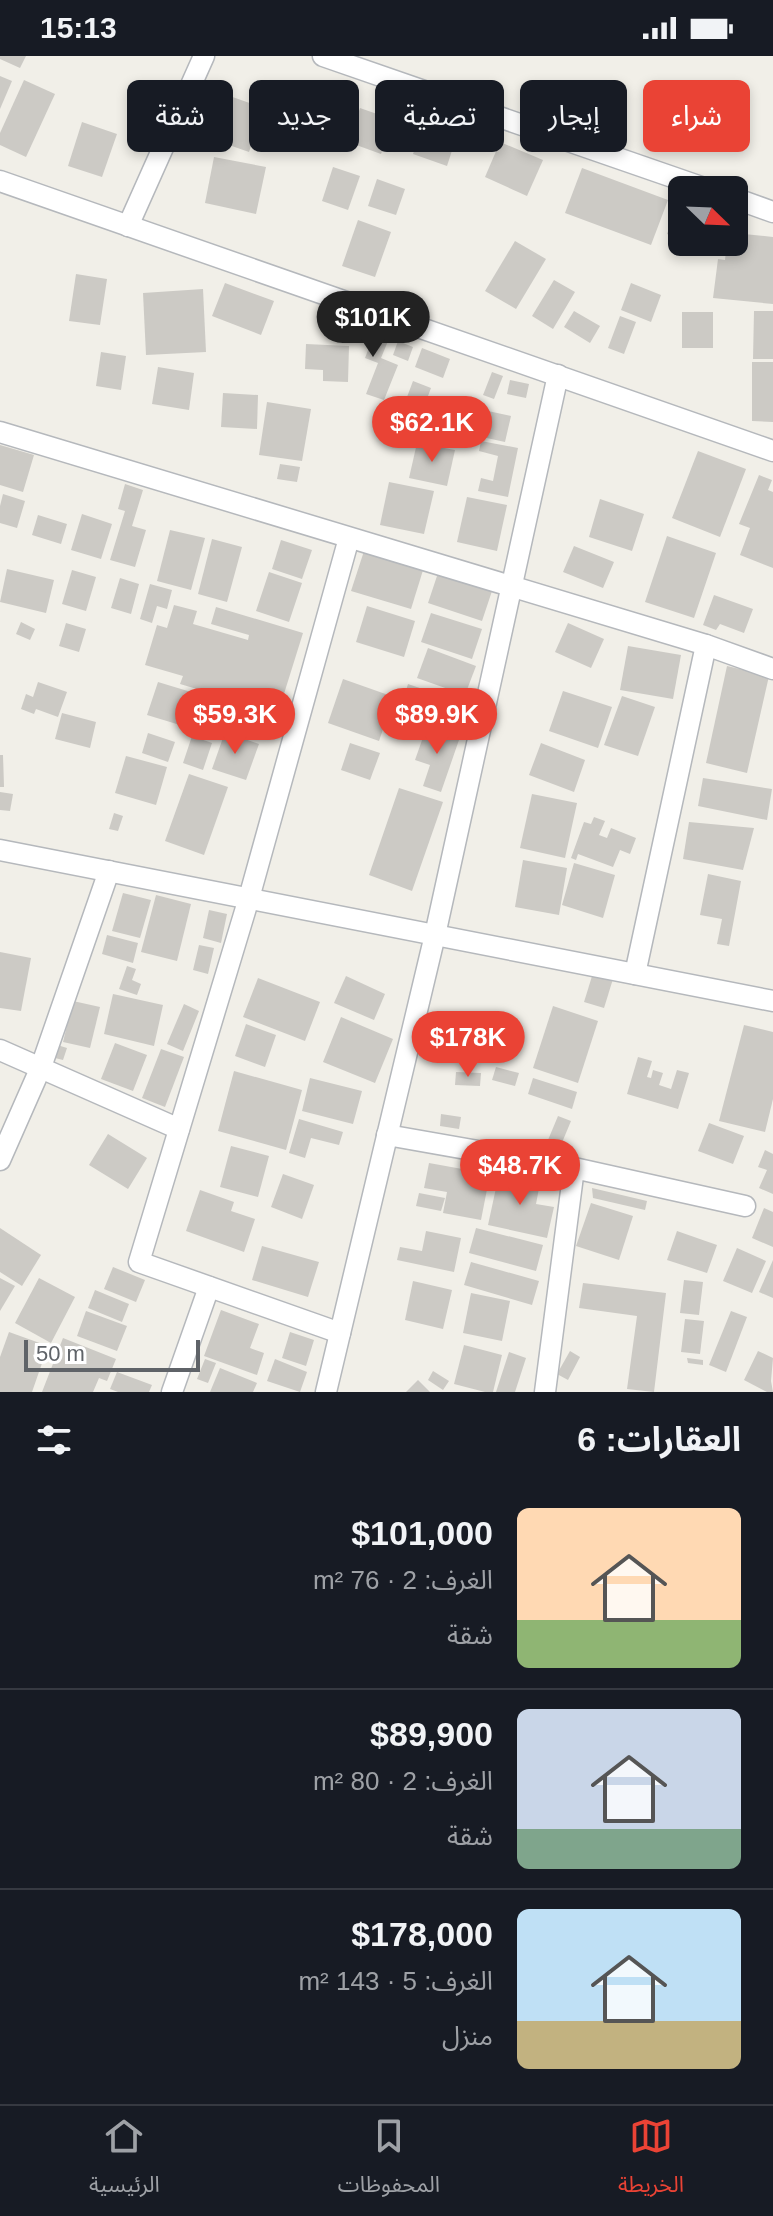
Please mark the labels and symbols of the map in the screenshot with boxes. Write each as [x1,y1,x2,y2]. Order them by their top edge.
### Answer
north arrow [668,176,748,256]
pin: $101K [317,291,429,359]
pin: $62.1K [367,396,497,464]
pin: $59.3K [170,688,300,756]
pin: $89.9K [372,688,502,756]
pin: $178K [412,1011,524,1079]
pin: $48.7K [455,1139,585,1207]
scale bar [24,1336,200,1372]

